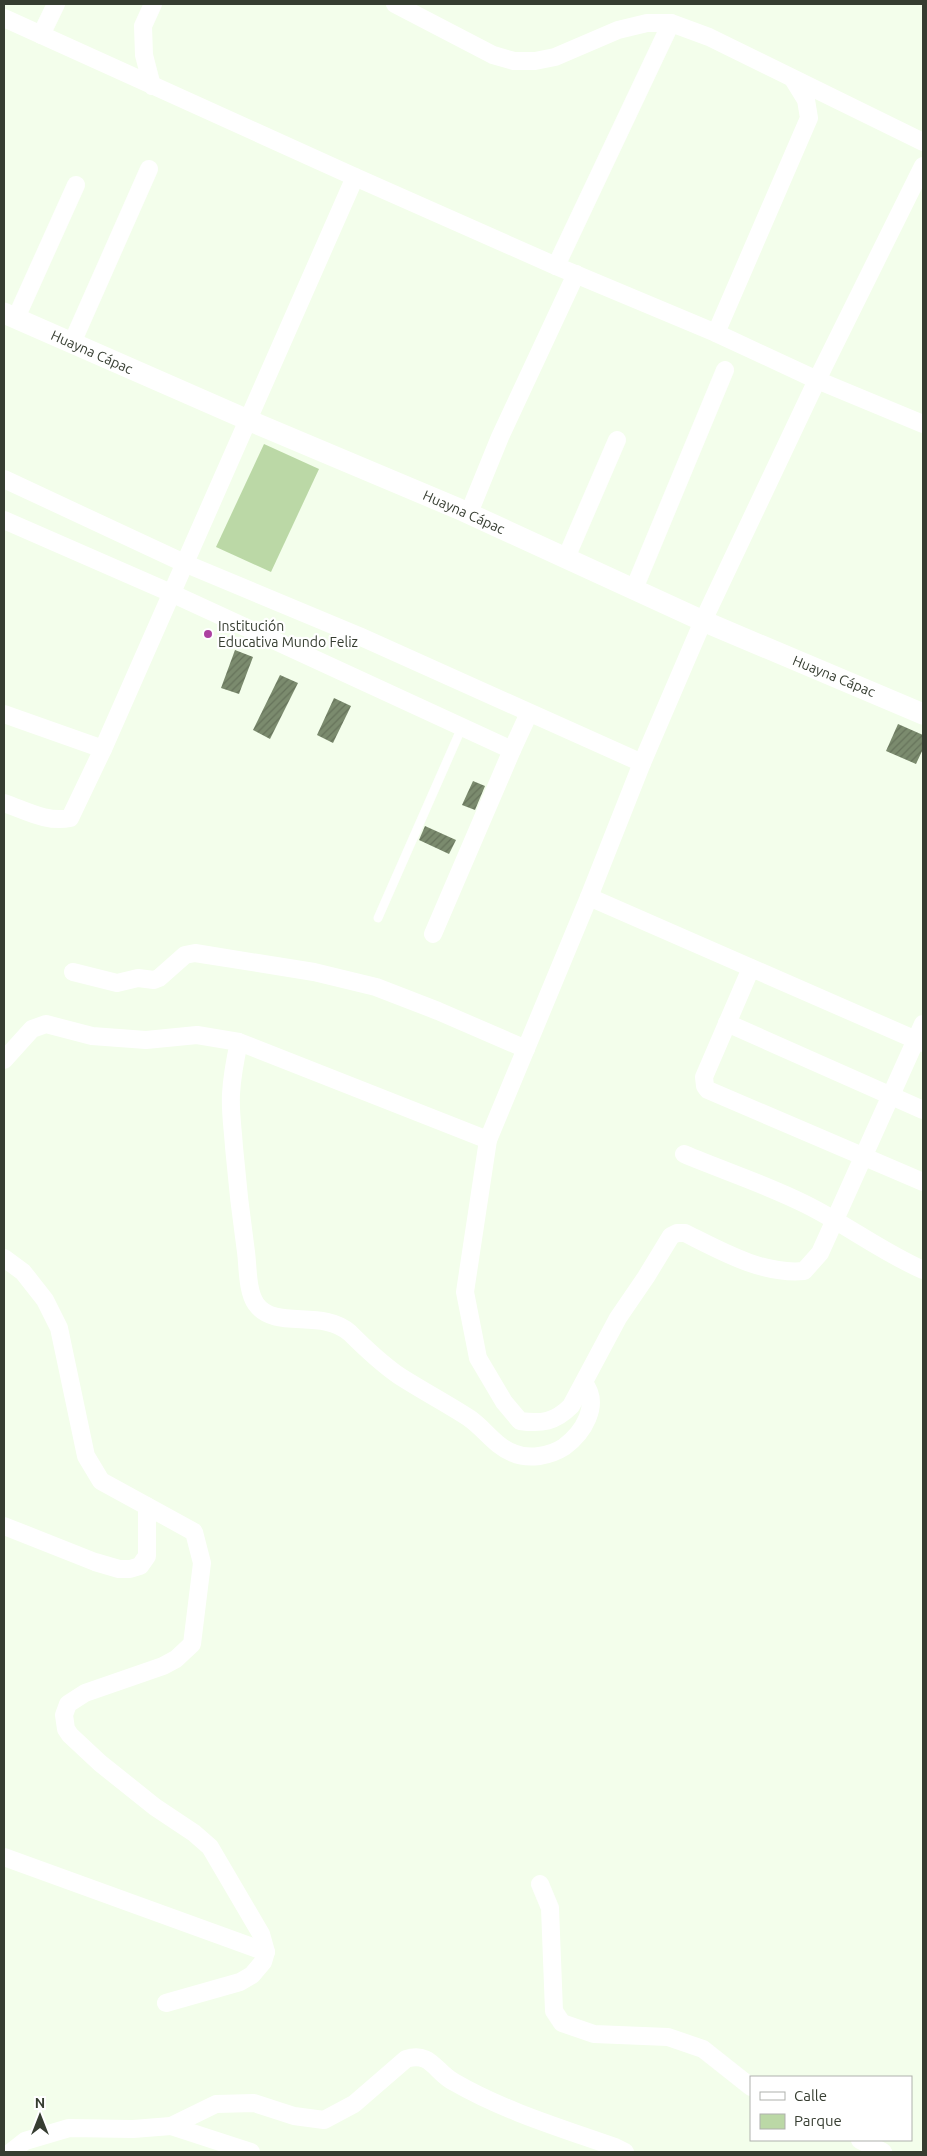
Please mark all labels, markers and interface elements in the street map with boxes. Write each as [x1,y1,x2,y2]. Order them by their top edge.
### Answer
street label: Huayna Cápac [49,327,136,377]
street label: Huayna Cápac [421,487,508,537]
place label: Institución Educativa Mundo Feliz [218,618,358,650]
marker: Institución Educativa Mundo Feliz [202,628,214,640]
street label: Huayna Cápac [790,652,878,700]
legend [750,2076,912,2141]
text: Calle [794,2087,827,2104]
north arrow [15,2091,65,2141]
text: N [35,2095,45,2111]
text: Parque [794,2112,842,2129]

